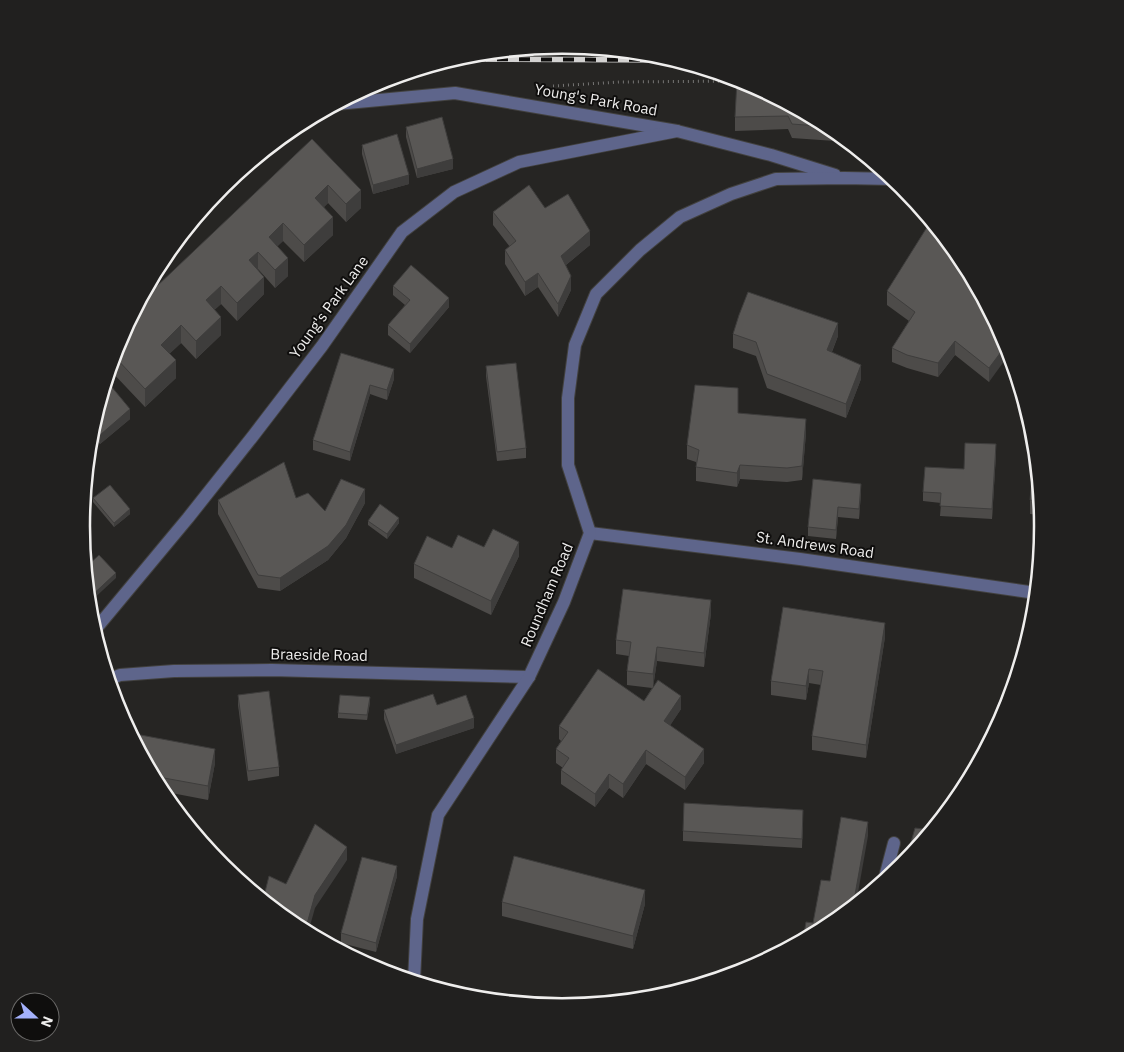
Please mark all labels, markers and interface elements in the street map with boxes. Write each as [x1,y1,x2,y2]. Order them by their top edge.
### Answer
street label: Young's Park Road [533,79,659,120]
street label: Young's Park Lane [285,252,372,362]
street label: St. Andrews Road [755,527,875,562]
street label: Roundham Road [516,540,577,650]
street label: Braeside Road [270,644,368,665]
north arrow [10,992,60,1042]
text: N [37,1014,57,1030]

